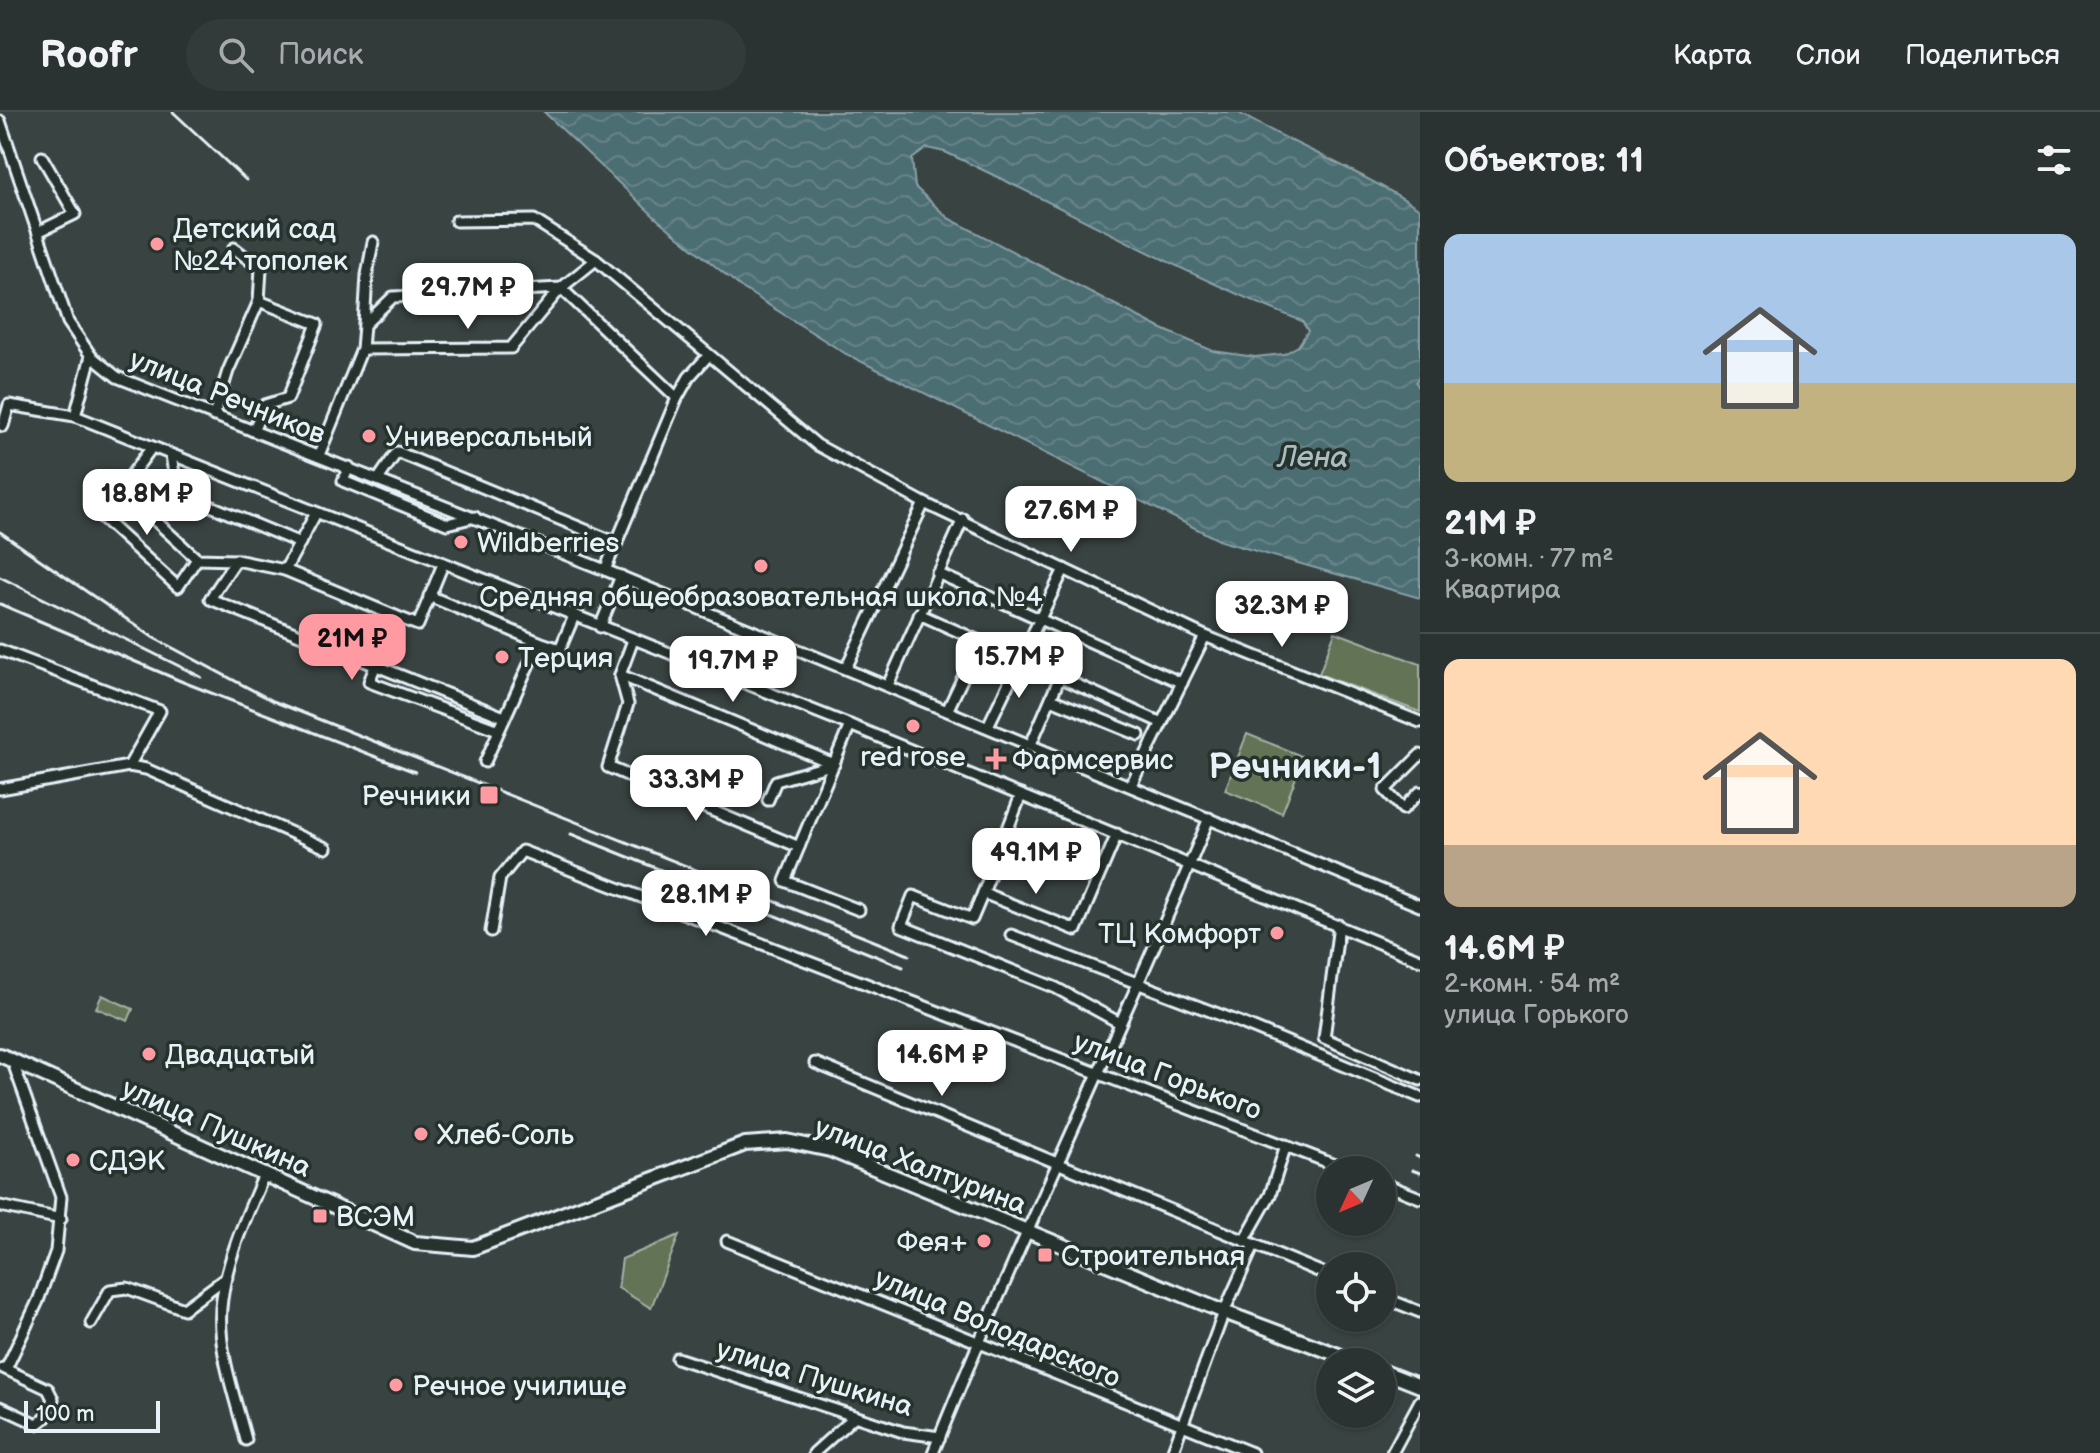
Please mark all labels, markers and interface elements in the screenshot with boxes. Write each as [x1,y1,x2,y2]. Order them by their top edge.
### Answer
search box [186,19,746,91]
text: Roofr [40,33,138,78]
icon: search [214,33,258,77]
text: Поиск [278,37,363,73]
text: Карта [1673,39,1752,72]
text: Слои [1796,39,1861,72]
text: Поделиться [1905,39,2060,72]
icon: filters [2032,138,2076,182]
text: Объектов: 11 [1444,140,1644,181]
place label: Детский сад №24 тополек [173,213,348,278]
marker: Детский сад №24 тополек [148,235,166,253]
pin: 29.7M ₽ [394,263,542,331]
text: 29.7M ₽ [420,273,516,304]
icon: home [1688,286,1832,430]
street label: улица Речников [125,343,330,452]
place label: Универсальный [385,421,593,454]
marker: Универсальный [360,427,378,445]
water label: Лена [1276,440,1348,476]
pin: 18.8M ₽ [73,469,221,537]
text: 18.8M ₽ [101,479,193,510]
pin: 27.6M ₽ [997,486,1145,554]
text: 27.6M ₽ [1023,496,1119,527]
text: 21M ₽ [1444,503,1536,544]
place label: Wildberries [477,527,620,560]
marker: Wildberries [452,533,470,551]
text: 3-комн. · 77 m² [1444,544,1613,575]
marker: Средняя общеобразовательная школа №4 [752,557,770,575]
text: Квартира [1444,575,1561,606]
place label: Средняя общеобразовательная школа №4 [479,581,1043,614]
pin: 32.3M ₽ [1208,581,1356,649]
text: 32.3M ₽ [1234,591,1330,622]
pin: 21M ₽ [296,614,408,682]
text: 21M ₽ [317,624,387,655]
pin: 15.7M ₽ [945,632,1093,700]
pin: 19.7M ₽ [659,636,807,704]
place label: Терция [518,642,613,675]
text: 15.7M ₽ [974,642,1064,673]
text: 19.7M ₽ [688,646,778,677]
marker: Терция [493,648,511,666]
icon: home [1688,711,1832,855]
marker: red rose [904,717,922,735]
place label: red rose [860,741,966,774]
place label: Фармсервис [1012,744,1174,777]
district label: Речники-1 [1208,746,1382,789]
marker: Фармсервис [987,750,1005,768]
pin: 33.3M ₽ [622,755,770,823]
text: 33.3M ₽ [648,765,744,796]
place label: Речники [361,780,471,813]
marker: Речники [478,784,500,806]
pin: 49.1M ₽ [962,828,1110,896]
text: 49.1M ₽ [990,838,1082,869]
pin: 28.1M ₽ [632,870,780,938]
text: 28.1M ₽ [660,880,752,911]
place label: ТЦ Комфорт [1098,918,1261,951]
marker: ТЦ Комфорт [1268,924,1286,942]
text: 14.6M ₽ [1444,928,1565,969]
text: 2-комн. · 54 m² [1444,969,1620,1000]
text: улица Горького [1444,1000,1628,1031]
street label: улица Горького [1069,1025,1266,1127]
pin: 14.6M ₽ [868,1030,1016,1098]
place label: Двадцатый [165,1039,315,1072]
text: 14.6M ₽ [896,1040,988,1071]
marker: Двадцатый [140,1045,158,1063]
street label: улица Пушкина [117,1072,316,1185]
street label: улица Халтурина [810,1111,1031,1222]
place label: Хлеб-Соль [437,1119,574,1152]
marker: Хлеб-Соль [412,1125,430,1143]
place label: СДЭК [89,1145,166,1178]
marker: СДЭК [64,1151,82,1169]
north arrow [1316,1156,1396,1236]
map controls [1316,1156,1396,1428]
place label: ВСЭМ [336,1201,415,1234]
marker: ВСЭМ [311,1207,329,1225]
place label: Фея+ [897,1226,968,1259]
marker: Фея+ [975,1232,993,1250]
place label: Строительная [1061,1240,1245,1273]
marker: Строительная [1036,1246,1054,1264]
button: locate [1316,1252,1396,1332]
street label: улица Володарского [870,1262,1125,1395]
street label: улица Пушкина [712,1333,917,1424]
button: layers [1316,1348,1396,1428]
place label: Речное училище [412,1370,627,1403]
marker: Речное училище [387,1376,405,1394]
scale bar [24,1397,160,1433]
text: 100 m [36,1401,95,1428]

